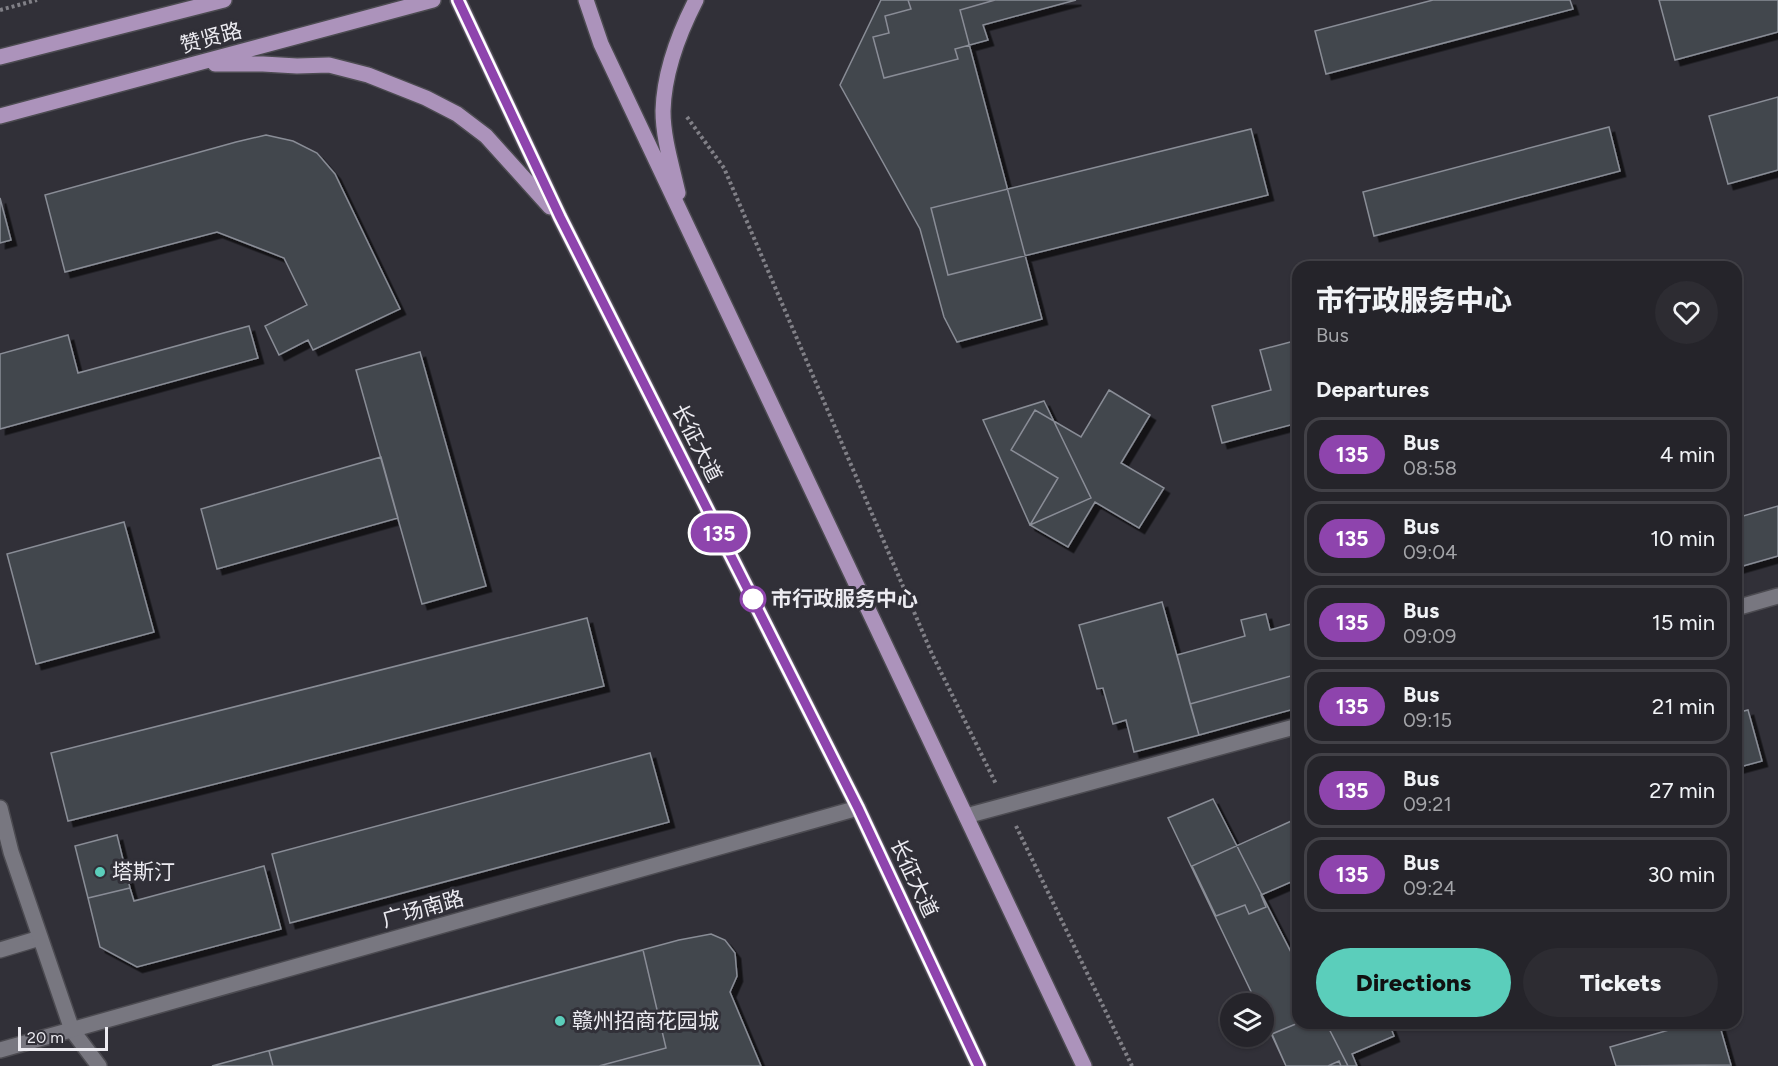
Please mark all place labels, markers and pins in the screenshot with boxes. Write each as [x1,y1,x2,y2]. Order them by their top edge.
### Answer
marker: 市行政服务中心 [740,586,766,612]
place label: 市行政服务中心 [771,586,918,611]
place label: 塔斯汀 [112,859,175,884]
marker: 塔斯汀 [93,865,107,879]
place label: 赣州招商花园城 [572,1008,719,1033]
marker: 赣州招商花园城 [553,1014,567,1028]

